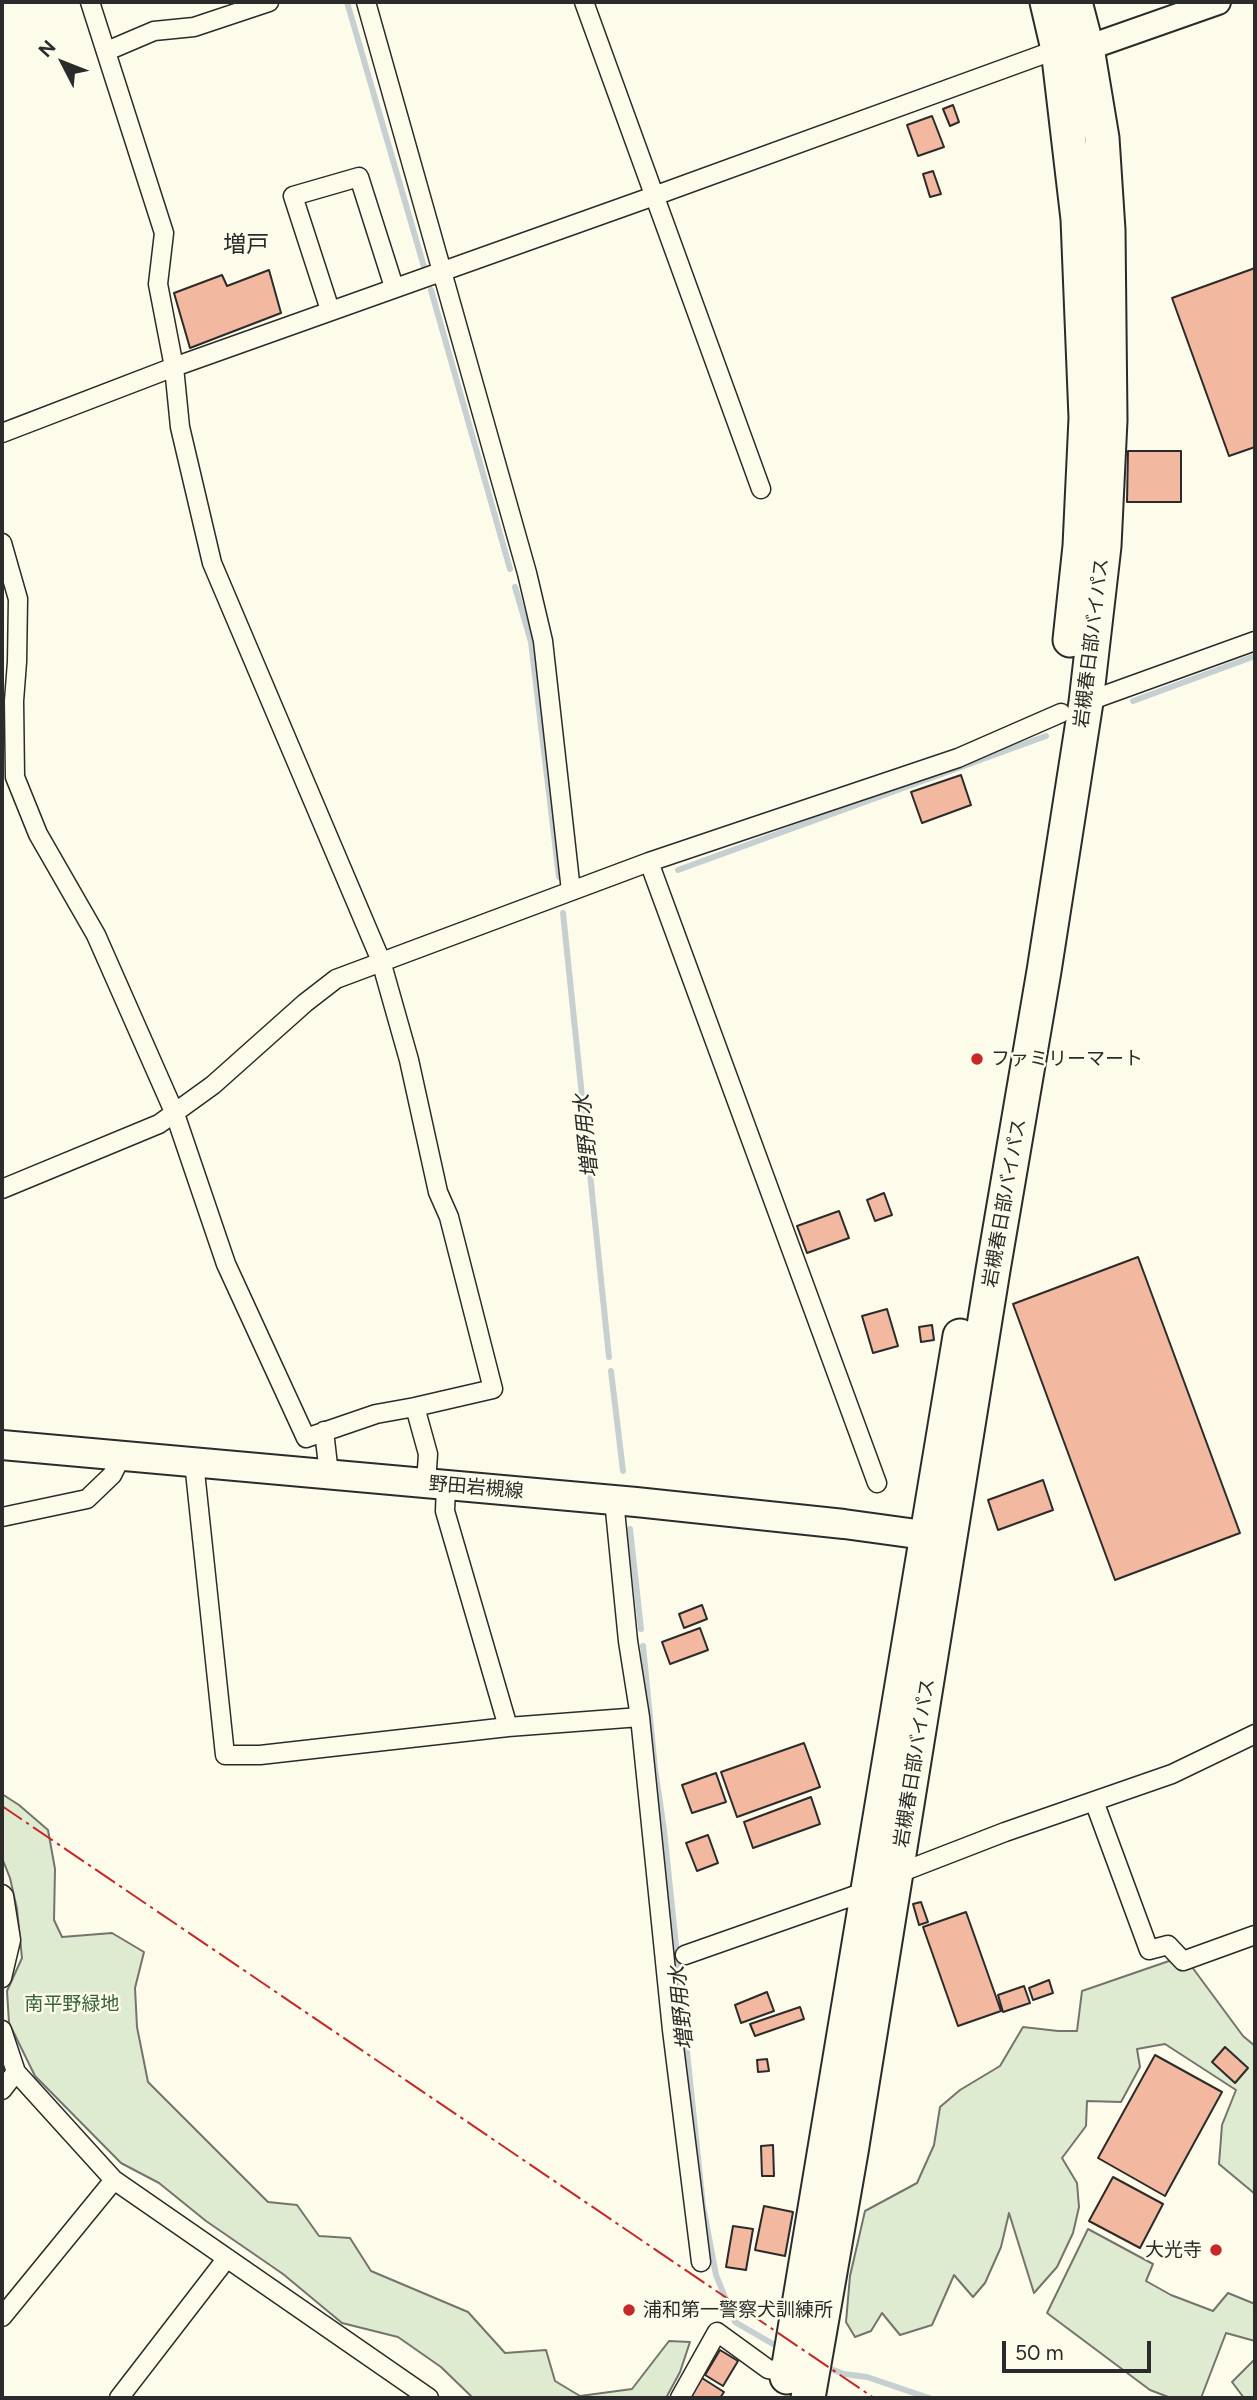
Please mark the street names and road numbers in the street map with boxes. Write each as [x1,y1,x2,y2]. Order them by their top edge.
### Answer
street label: 岩槻春日部バイパス [1070,557,1114,729]
street label: 岩槻春日部バイパス [979,1117,1031,1289]
street label: 野田岩槻線 [428,1473,524,1503]
street label: 岩槻春日部バイパス [890,1677,940,1849]

